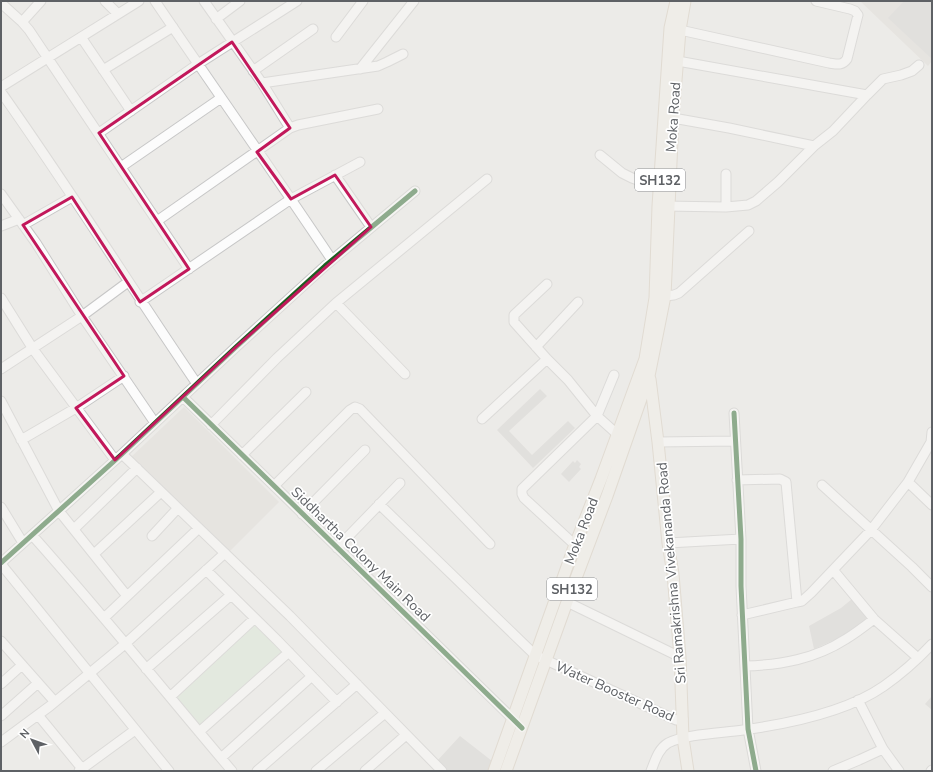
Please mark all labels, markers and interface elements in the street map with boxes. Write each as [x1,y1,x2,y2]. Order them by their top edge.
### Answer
street label: Moka Road [662,81,685,153]
road number: SH132 [635,169,685,191]
street label: Sri Ramakrishna Vivekananda Road [652,461,691,685]
street label: Siddhartha Colony Main Road [287,483,434,626]
street label: Moka Road [560,495,603,567]
road number: SH132 [547,578,597,600]
street label: Water Booster Road [552,657,677,726]
north arrow [12,720,52,760]
text: N [16,726,33,742]

